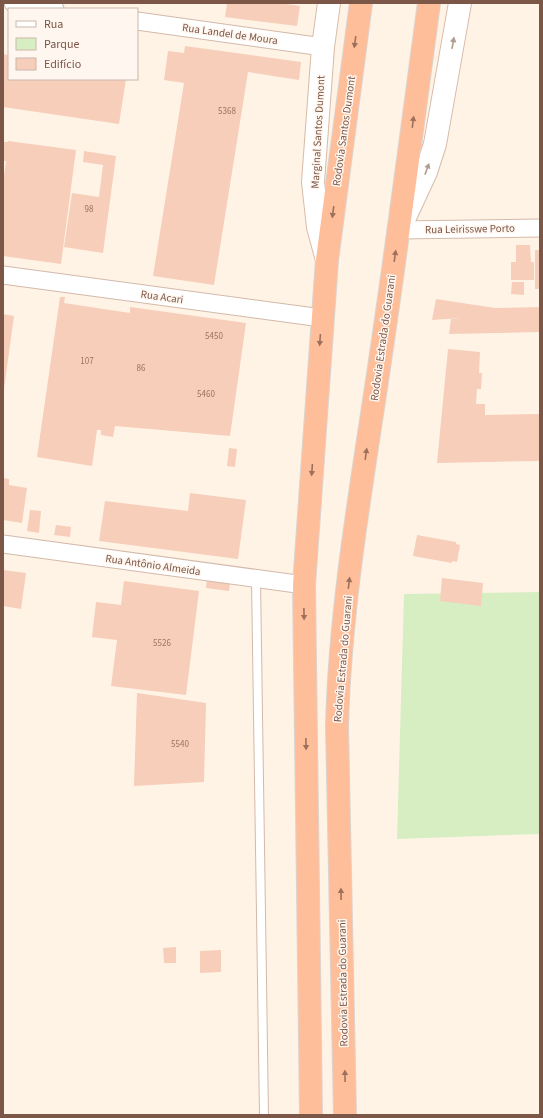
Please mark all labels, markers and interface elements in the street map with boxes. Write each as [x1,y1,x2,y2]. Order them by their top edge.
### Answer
legend [8,8,138,80]
text: Rua [44,16,63,33]
street label: Rua Landel de Moura [181,20,279,48]
text: Parque [44,36,80,53]
one-way arrow [352,36,358,48]
one-way arrow [451,36,457,49]
text: Edifício [44,56,81,73]
street label: Marginal Santos Dumont [308,75,328,189]
street label: Rodovia Santos Dumont [329,75,359,187]
house number: 5368 [218,105,236,118]
one-way arrow [410,116,416,128]
one-way arrow [424,163,430,175]
house number: 98 [85,203,94,216]
one-way arrow [330,206,336,218]
street label: Rua Leirisswe Porto [425,221,515,237]
one-way arrow [392,250,398,262]
street label: Rodovia Estrada do Guarani [367,274,399,402]
street label: Rua Acari [140,287,184,307]
house number: 5450 [205,330,223,343]
one-way arrow [317,334,324,346]
house number: 107 [80,355,94,368]
house number: 86 [137,362,146,375]
house number: 5460 [197,388,215,401]
one-way arrow [363,448,369,460]
one-way arrow [308,464,315,476]
street label: Rua Antônio Almeida [104,551,202,579]
one-way arrow [346,577,352,589]
street label: Rodovia Estrada do Guarani [330,595,356,723]
one-way arrow [301,608,307,621]
house number: 5526 [153,637,171,650]
house number: 5540 [171,738,189,751]
one-way arrow [302,738,309,750]
one-way arrow [338,887,344,900]
street label: Rodovia Estrada do Guarani [334,919,352,1047]
one-way arrow [342,1069,348,1082]

